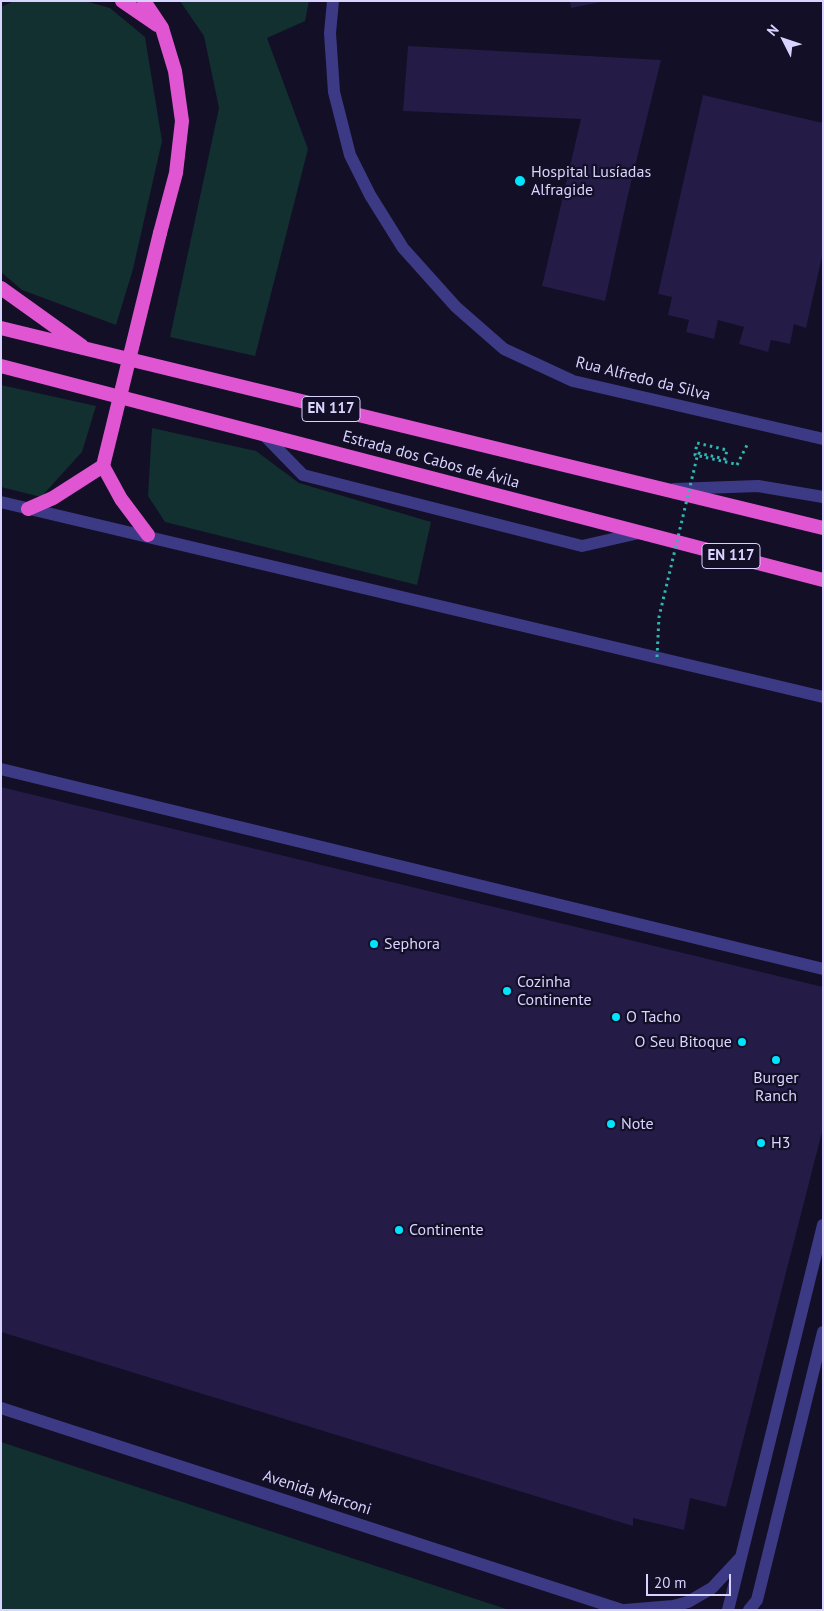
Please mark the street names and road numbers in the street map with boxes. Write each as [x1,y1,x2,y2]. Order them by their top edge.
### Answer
street label: Rua Alfredo da Silva [574,353,712,405]
road number: EN 117 [302,396,360,422]
street label: Estrada dos Cabos de Ávila [340,427,522,493]
road number: EN 117 [702,544,760,568]
street label: Avenida Marconi [260,1466,374,1520]

